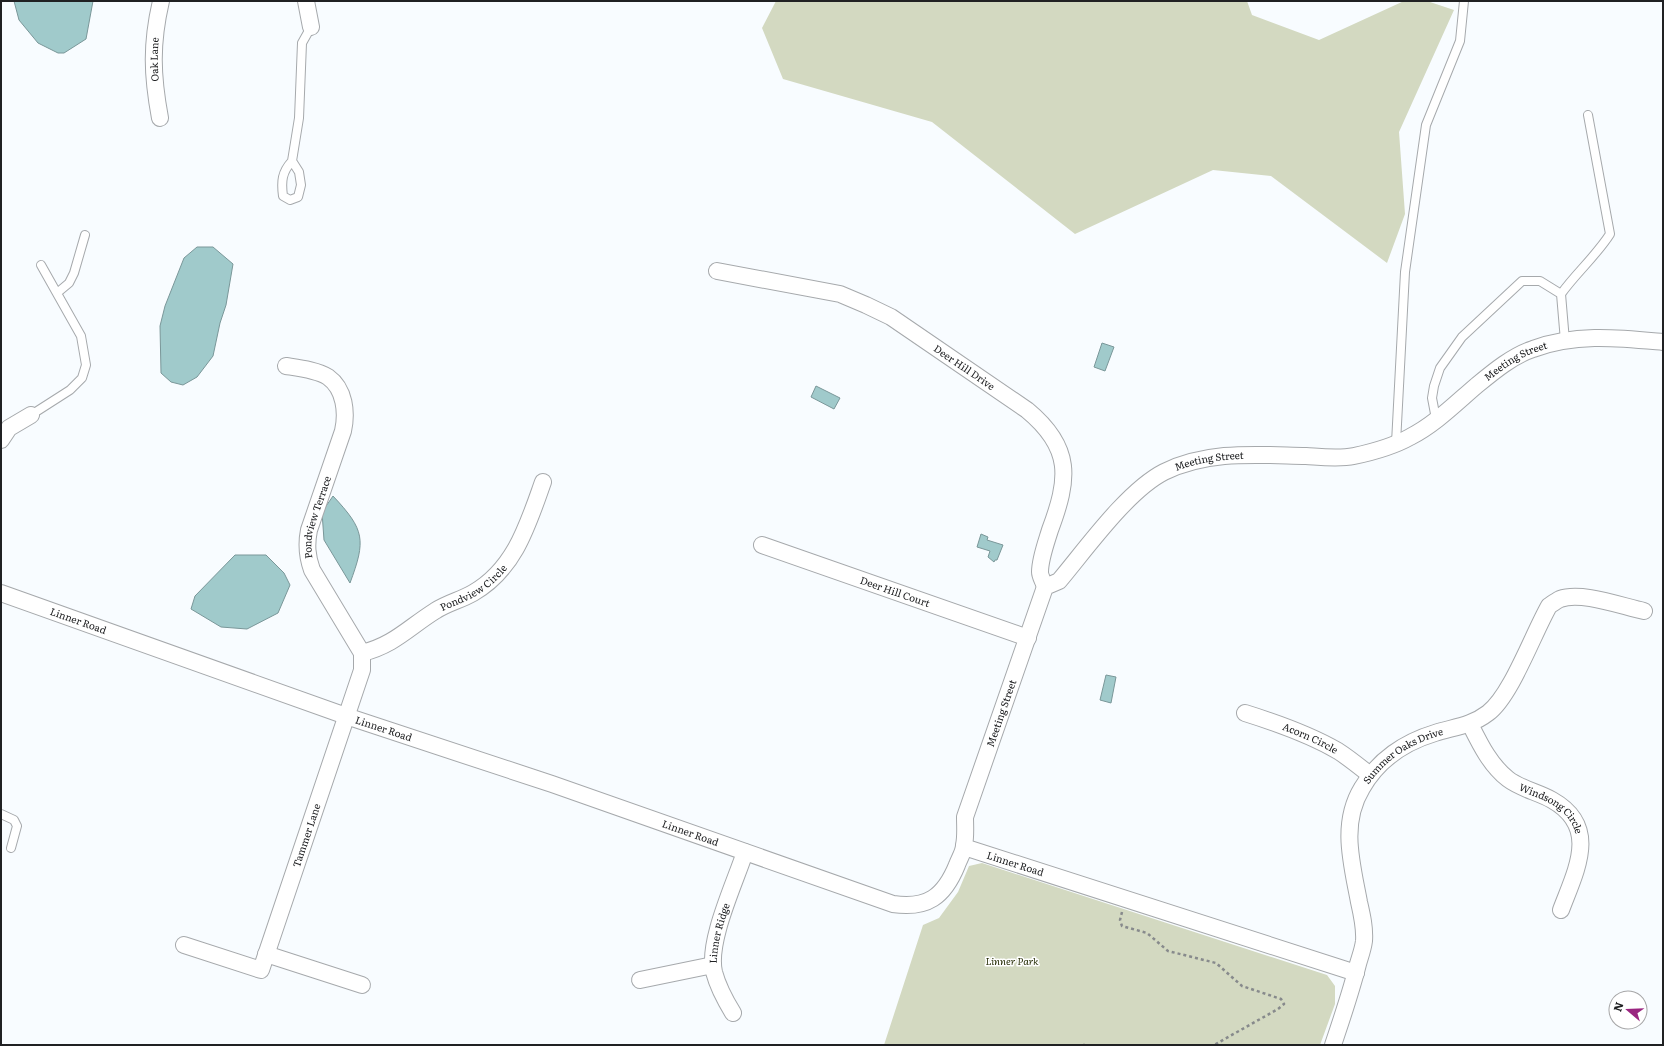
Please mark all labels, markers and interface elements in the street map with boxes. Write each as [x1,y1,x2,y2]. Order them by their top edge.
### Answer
street label: Oak Lane [146,37,162,82]
street label: Meeting Street [1480,337,1549,384]
street label: Deer Hill Drive [931,340,998,393]
street label: Meeting Street [1172,447,1244,474]
street label: Pondview Terrace [299,474,334,560]
street label: Pondview Circle [437,561,510,614]
street label: Deer Hill Court [858,572,932,610]
street label: Linner Road [48,603,109,637]
street label: Meeting Street [982,677,1019,749]
street label: Linner Road [354,712,414,744]
street label: Acorn Circle [1281,718,1341,757]
street label: Summer Oaks Drive [1359,723,1445,787]
street label: Windsong Circle [1517,779,1587,835]
street label: Tammer Lane [288,801,324,869]
street label: Linner Road [660,815,721,849]
street label: Linner Road [985,847,1046,879]
street label: Linner Ridge [705,901,733,963]
park label: Linner Park [985,953,1039,968]
north arrow [1608,990,1648,1030]
text: N [1609,999,1627,1013]

